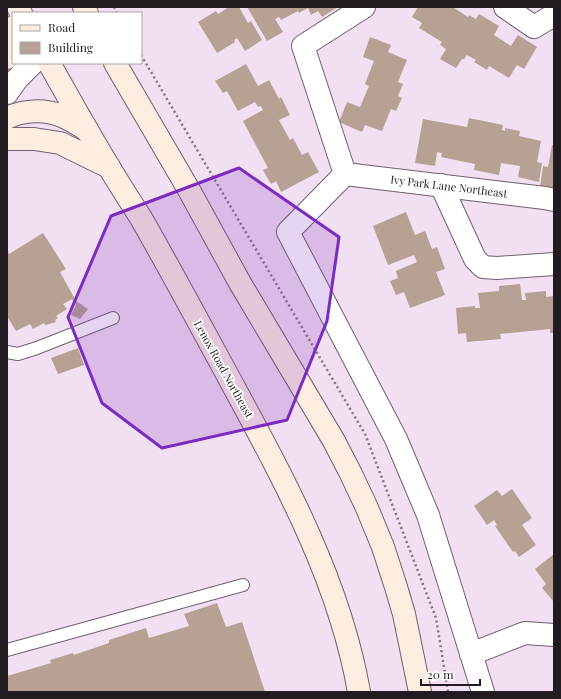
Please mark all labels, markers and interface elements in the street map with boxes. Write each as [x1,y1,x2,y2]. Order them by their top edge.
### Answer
legend [12,12,142,64]
text: Road [48,19,75,35]
text: Building [48,39,94,55]
street label: Ivy Park Lane Northeast [390,171,508,201]
street label: Lenox Road Northeast [191,318,257,420]
scale bar [421,661,480,687]
text: 20 m [427,666,454,682]

